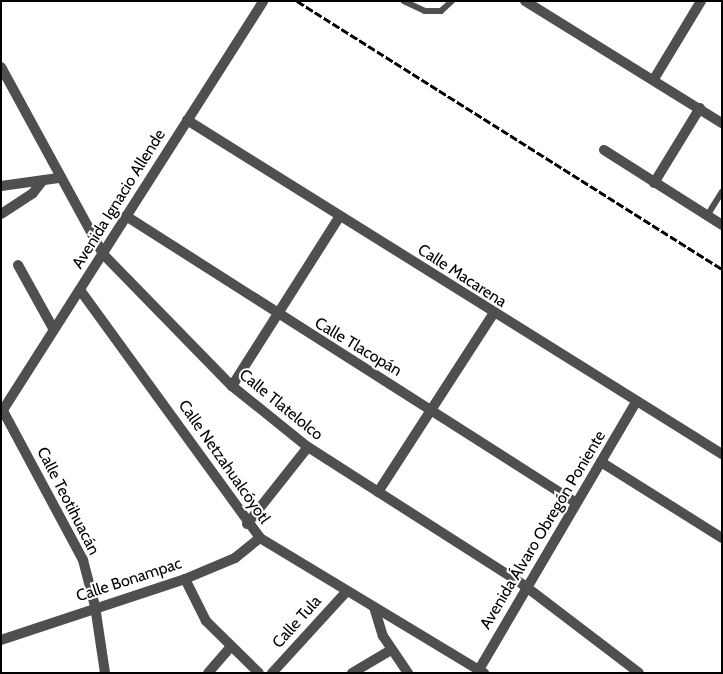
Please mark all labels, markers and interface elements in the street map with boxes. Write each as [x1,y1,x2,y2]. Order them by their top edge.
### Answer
street label: Avenida Ignacio Allende [68,126,170,272]
street label: Calle Macarena [414,240,510,312]
street label: Calle Tlacopán [311,313,405,381]
street label: Calle Tlatelolco [235,365,327,445]
street label: Calle Netzahualcóyotl [174,396,274,528]
street label: Avenida Álvaro Obregón Poniente [476,427,610,633]
street label: Calle Teotihuacán [33,444,103,558]
street label: Calle Bonampac [74,554,184,606]
street label: Calle Tula [269,592,325,652]

